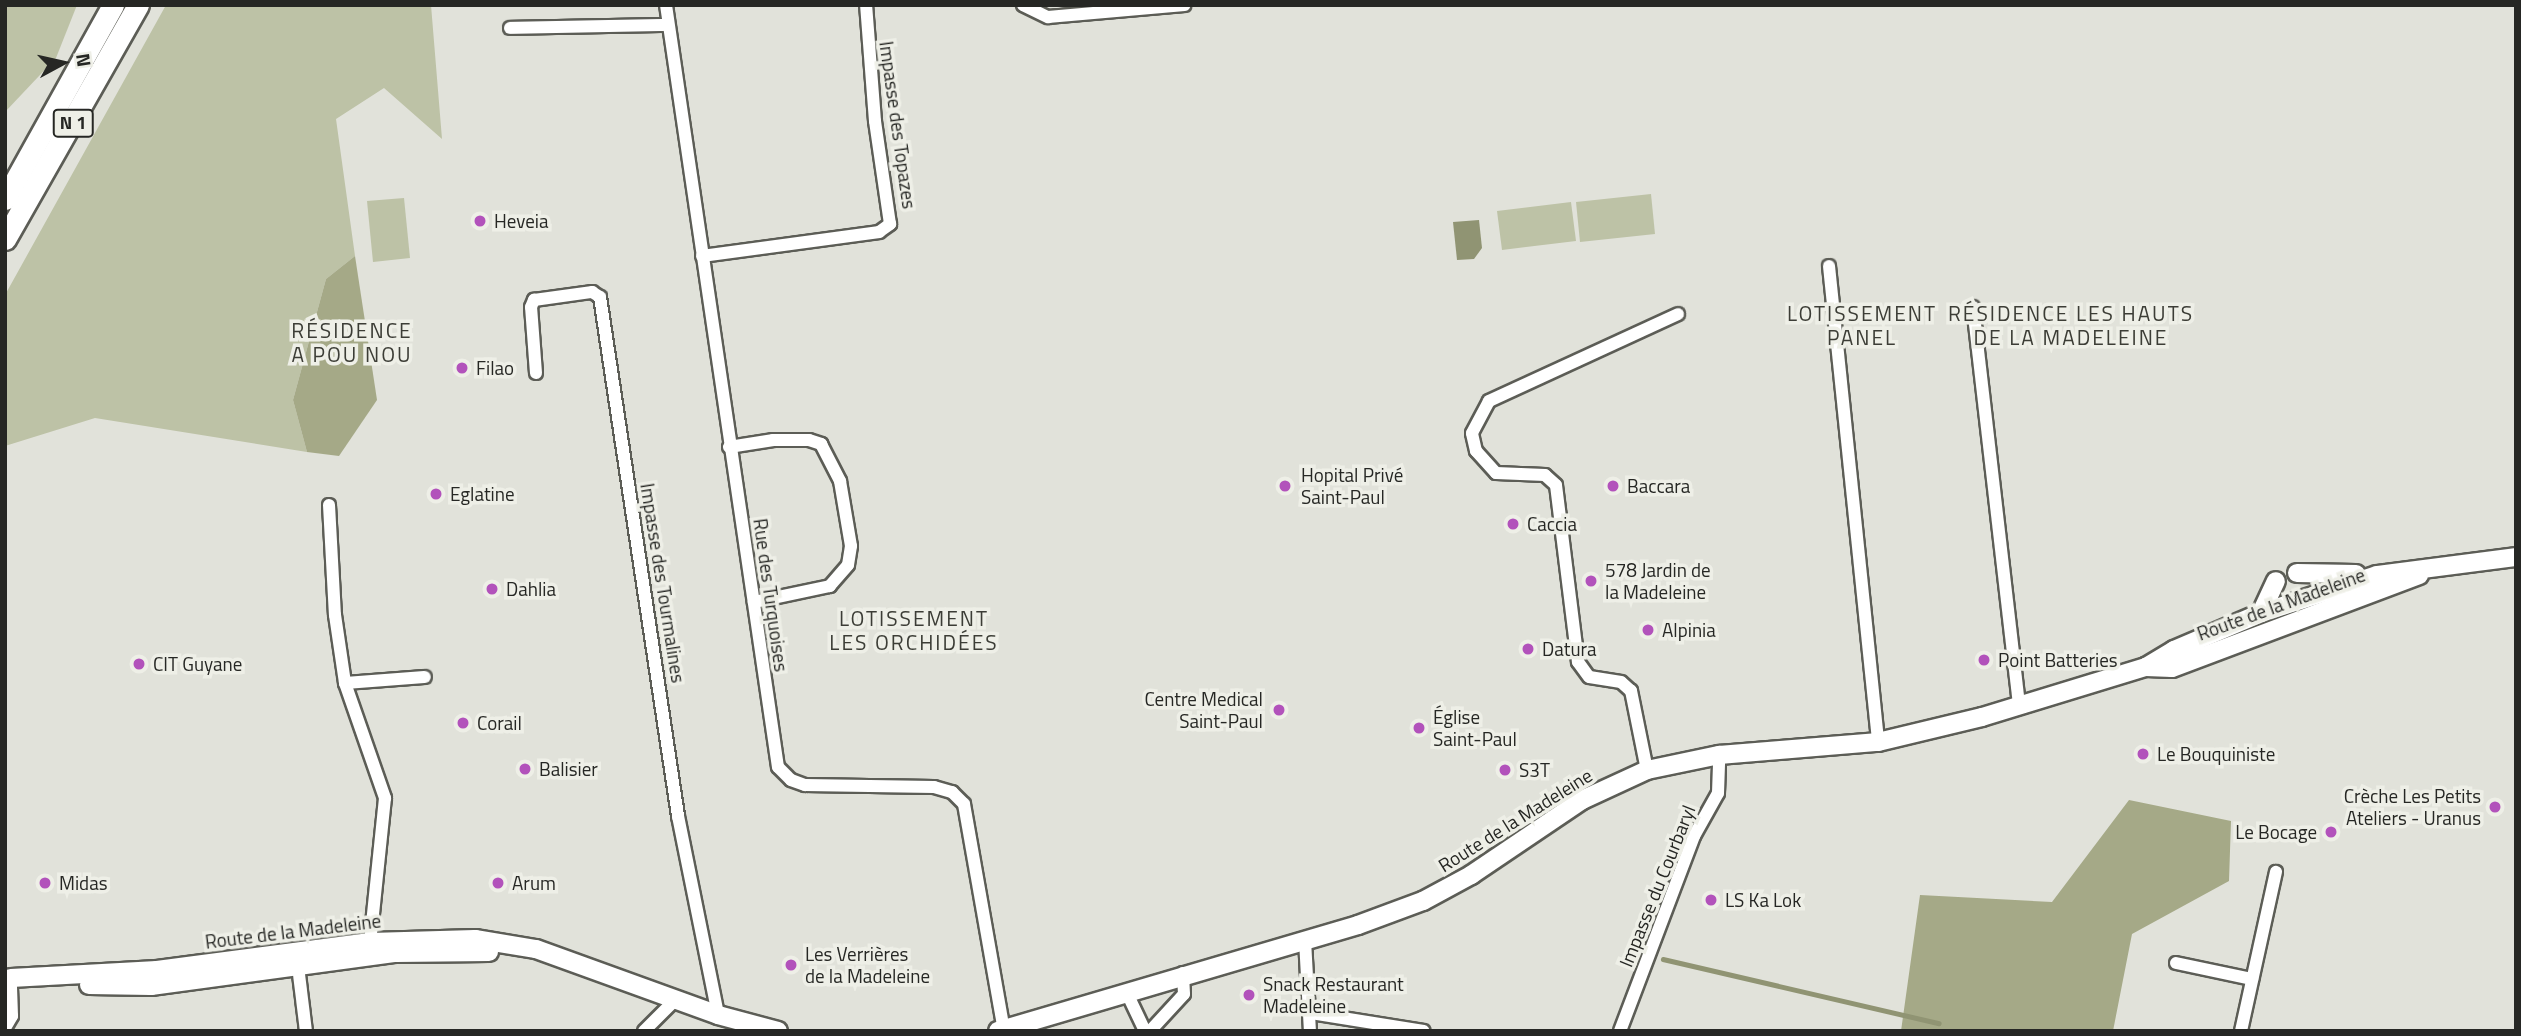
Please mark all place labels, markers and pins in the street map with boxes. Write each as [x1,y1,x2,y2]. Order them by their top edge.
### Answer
place label: Heveia [494,210,548,232]
marker: Heveia [472,213,488,229]
place label: Filao [476,357,514,379]
marker: Filao [454,360,470,376]
place label: Hopital Privé Saint-Paul [1301,464,1403,508]
place label: Baccara [1627,475,1690,497]
marker: Hopital Privé Saint-Paul [1275,476,1295,496]
marker: Baccara [1605,478,1621,494]
place label: Eglatine [450,483,515,505]
marker: Eglatine [428,486,444,502]
place label: Caccia [1527,513,1577,535]
marker: Caccia [1505,516,1521,532]
place label: 578 Jardin de la Madeleine [1605,559,1711,603]
marker: 578 Jardin de la Madeleine [1583,573,1599,589]
place label: Dahlia [506,578,556,600]
marker: Dahlia [484,581,500,597]
place label: Alpinia [1662,619,1716,641]
marker: Alpinia [1640,622,1656,638]
place label: Datura [1542,638,1597,660]
marker: Datura [1520,641,1536,657]
place label: Point Batteries [1998,649,2118,671]
marker: Point Batteries [1976,652,1992,668]
place label: CIT Guyane [153,653,242,675]
marker: CIT Guyane [131,656,147,672]
place label: Centre Medical Saint-Paul [1144,688,1263,732]
marker: Centre Medical Saint-Paul [1269,700,1289,720]
place label: Église Saint-Paul [1433,706,1517,750]
place label: Corail [477,712,522,734]
marker: Corail [455,715,471,731]
marker: Église Saint-Paul [1411,720,1427,736]
place label: Le Bouquiniste [2157,743,2275,765]
marker: Le Bouquiniste [2135,746,2151,762]
place label: Balisier [539,758,598,780]
place label: S3T [1519,759,1550,781]
marker: Balisier [517,761,533,777]
marker: S3T [1497,762,1513,778]
place label: Crèche Les Petits Ateliers - Uranus [2344,785,2481,829]
marker: Crèche Les Petits Ateliers - Uranus [2487,799,2503,815]
place label: Le Bocage [2235,821,2317,843]
marker: Le Bocage [2323,824,2339,840]
place label: Midas [59,872,108,894]
place label: Arum [512,872,556,894]
marker: Midas [37,875,53,891]
marker: Arum [490,875,506,891]
place label: LS Ka Lok [1725,889,1801,911]
marker: LS Ka Lok [1703,892,1719,908]
place label: Les Verrières de la Madeleine [805,943,930,987]
marker: Les Verrières de la Madeleine [783,957,799,973]
place label: Snack Restaurant Madeleine [1263,973,1404,1017]
marker: Snack Restaurant Madeleine [1241,987,1257,1003]

